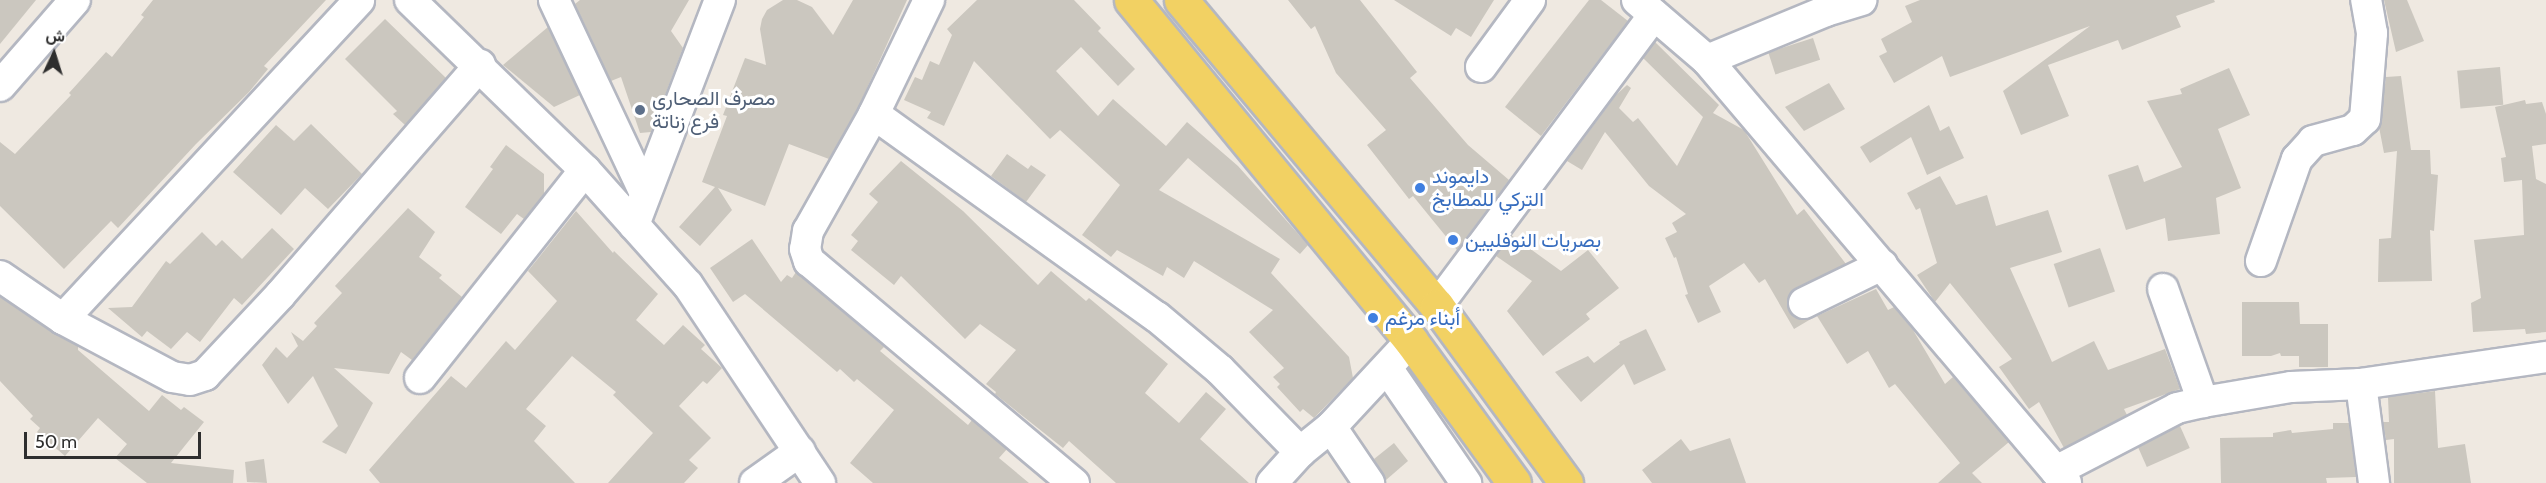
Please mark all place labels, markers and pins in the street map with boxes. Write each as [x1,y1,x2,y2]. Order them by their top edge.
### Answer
place label: مصرف الصحارى فرع زناتة [652,86,775,133]
marker: مصرف الصحارى فرع زناتة [633,103,647,117]
place label: دايموند التركي للمطابخ [1432,164,1544,211]
marker: دايموند التركي للمطابخ [1413,181,1427,195]
place label: بصريات النوفليين [1465,228,1601,252]
marker: بصريات النوفليين [1446,233,1460,247]
place label: أبناء مرغم [1385,306,1460,330]
marker: أبناء مرغم [1366,311,1380,325]

